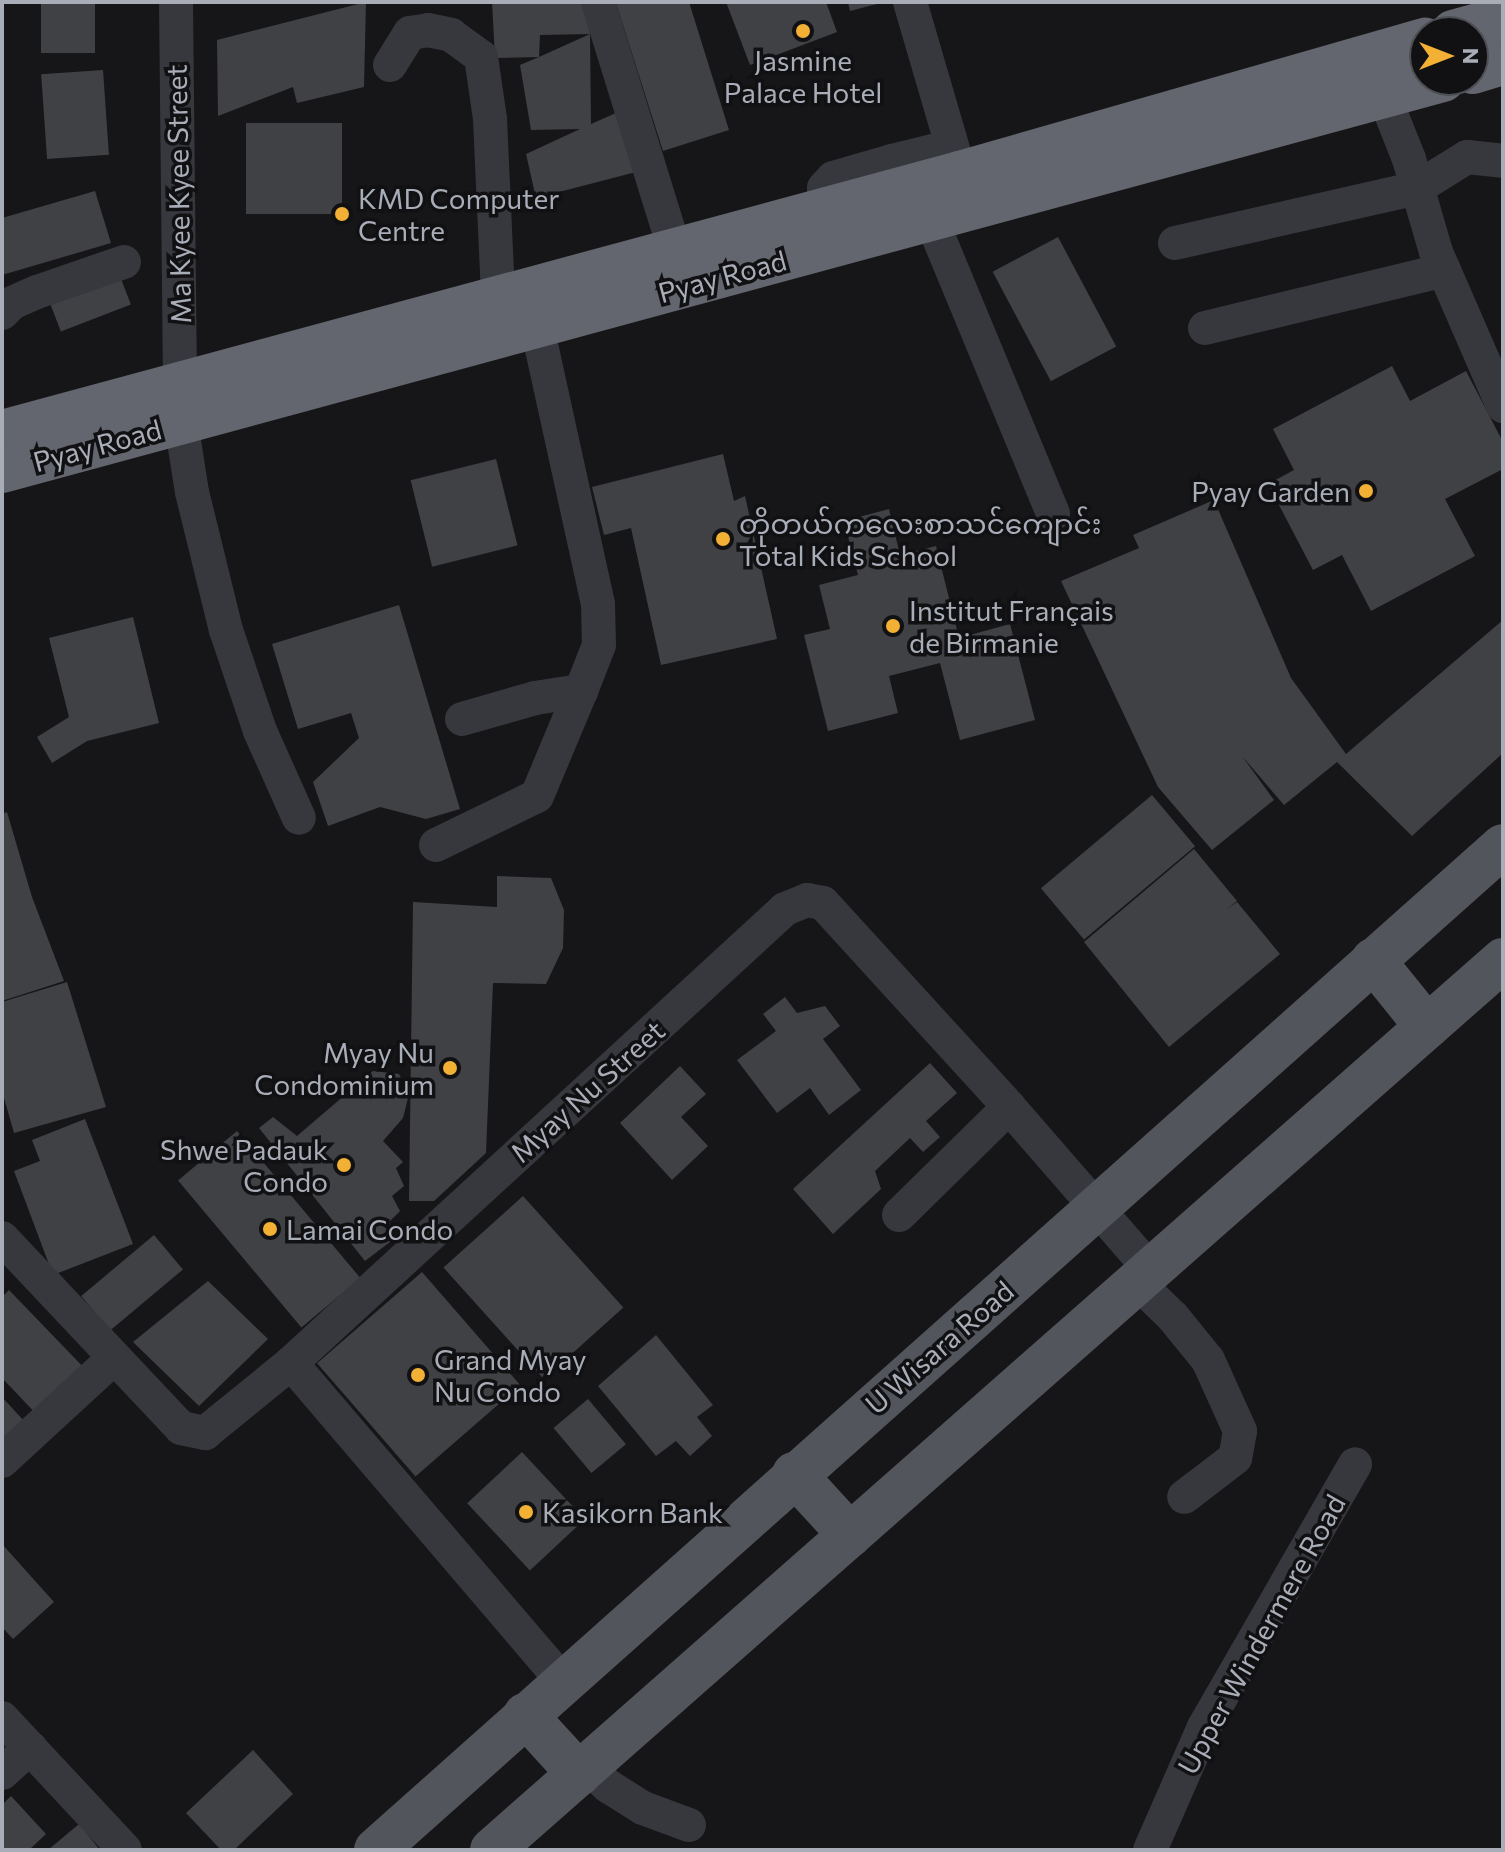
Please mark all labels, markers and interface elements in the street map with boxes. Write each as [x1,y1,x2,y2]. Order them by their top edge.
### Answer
north arrow [1409,16,1489,96]
marker: Jasmine Palace Hotel [794,22,812,40]
place label: Jasmine Palace Hotel [724,43,882,109]
text: N [1458,48,1485,64]
street label: Ma Kyee Kyee Street [159,64,197,324]
place label: KMD Computer Centre [358,181,559,247]
marker: KMD Computer Centre [333,205,351,223]
street label: Pyay Road [654,243,790,309]
street label: Pyay Road [29,412,165,478]
place label: Pyay Garden [1191,474,1350,508]
marker: Pyay Garden [1357,482,1375,500]
place label: တိုတယ်ကလေးစာသင်ကျောင်း Total Kids School [739,506,1101,572]
marker: တိုတယ်ကလေးစာသင်ကျောင်း Total Kids School [714,530,732,548]
place label: Institut Français de Birmanie [909,593,1114,659]
marker: Institut Français de Birmanie [884,617,902,635]
street label: Myay Nu Street [503,1013,671,1169]
place label: Myay Nu Condominium [254,1035,434,1101]
marker: Myay Nu Condominium [441,1059,459,1077]
place label: Shwe Padauk Condo [160,1132,328,1198]
marker: Shwe Padauk Condo [335,1156,353,1174]
place label: Lamai Condo [286,1212,453,1246]
marker: Lamai Condo [261,1220,279,1238]
street label: U Wisara Road [858,1274,1020,1420]
place label: Grand Myay Nu Condo [434,1342,587,1408]
marker: Grand Myay Nu Condo [409,1366,427,1384]
street label: Upper Windermere Road [1170,1488,1352,1780]
place label: Kasikorn Bank [542,1495,723,1529]
marker: Kasikorn Bank [517,1503,535,1521]

